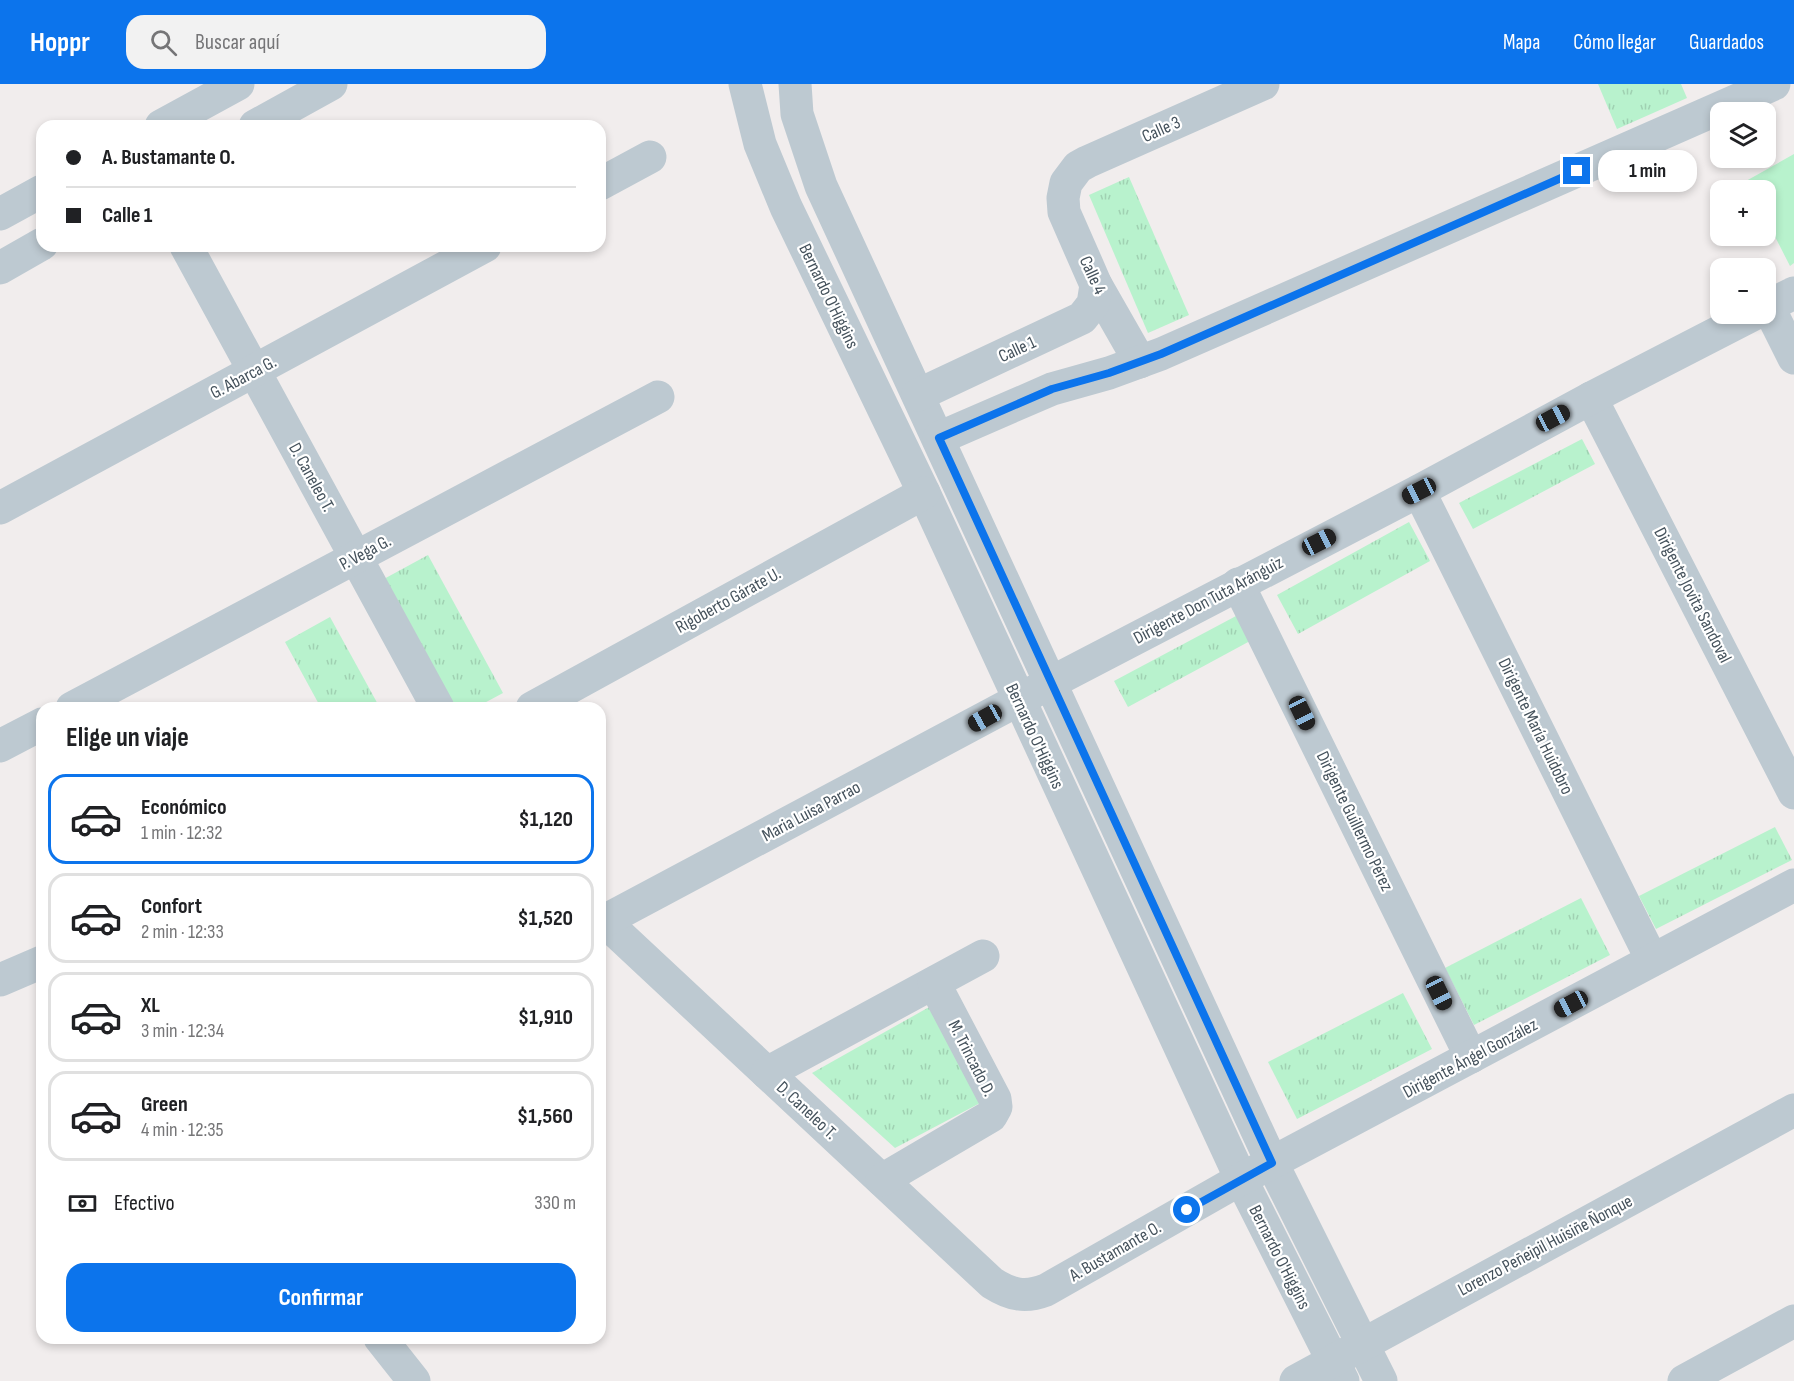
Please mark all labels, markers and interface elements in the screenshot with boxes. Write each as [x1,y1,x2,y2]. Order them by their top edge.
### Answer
search box [126,15,546,69]
text: Hoppr [30,26,90,59]
icon: search [147,26,180,59]
text: Buscar aquí [195,29,280,56]
text: Mapa [1503,30,1540,55]
text: Cómo llegar [1573,30,1656,55]
text: Guardados [1689,30,1764,55]
map controls [1710,102,1776,324]
button: layers [1710,102,1776,168]
street label: Calle 3 [1139,112,1184,147]
text: A. Bustamante O. [102,144,235,171]
callout: 1 min [1598,150,1697,192]
route end [1563,157,1590,184]
text: 1 min [1629,159,1666,183]
button: + [1710,180,1776,246]
text: Calle 1 [102,202,152,229]
street label: Bernardo O'Higgins [794,240,863,352]
street label: Calle 4 [1075,253,1111,298]
button: − [1710,258,1776,324]
street label: Calle 1 [995,332,1040,367]
street label: G. Abarca G. [207,351,280,404]
car [1533,402,1573,434]
street label: D. Caneleo T. [284,439,339,515]
car [1399,475,1439,507]
street label: Dirigente Jovita Sandoval [1649,524,1736,666]
car [1299,526,1339,558]
street label: P. Vega G. [336,530,395,575]
street label: Dirigente Don Tuta Aránguiz [1130,552,1287,649]
street label: Rigoberto Gárate U. [672,563,784,638]
street label: Dirigente María Huidobro [1493,655,1578,798]
street label: Bernardo O'Higgins [1001,680,1068,792]
car [1286,693,1318,733]
car [965,701,1005,735]
text: Elige un viaje [66,722,189,754]
street label: Dirigente Guillermo Pérez [1312,748,1398,895]
street label: Maria Luisa Parrao [758,777,864,846]
icon: car [69,792,123,846]
text: Económico [141,794,227,821]
text: $1,120 [518,806,573,833]
text: 1 min · 12:32 [141,821,223,845]
icon: car [69,891,123,945]
text: Confort [141,893,202,920]
text: $1,520 [518,905,573,932]
text: 2 min · 12:33 [141,920,224,944]
car [1423,973,1455,1013]
car [1551,988,1591,1020]
icon: car [69,990,123,1044]
text: XL [141,992,160,1019]
text: $1,910 [518,1004,573,1031]
street label: Dirigente Ángel González [1399,1014,1542,1103]
street label: M. Trincado D. [943,1017,1000,1100]
text: 3 min · 12:34 [141,1019,224,1043]
street label: D. Caneleo T. [772,1077,841,1144]
icon: car [69,1089,123,1143]
text: Green [141,1091,188,1118]
text: $1,560 [517,1103,573,1130]
text: 4 min · 12:35 [141,1118,224,1142]
icon: cash [66,1187,99,1220]
text: Efectivo [114,1190,175,1217]
street label: Lorenzo Peñeipil Huisiñe Ñonque [1454,1190,1636,1300]
text: 330 m [534,1191,576,1215]
route start [1173,1196,1200,1223]
street label: Bernardo O'Higgins [1244,1202,1315,1313]
street label: A. Bustamante O. [1065,1217,1165,1287]
button: Confirmar [66,1263,576,1332]

